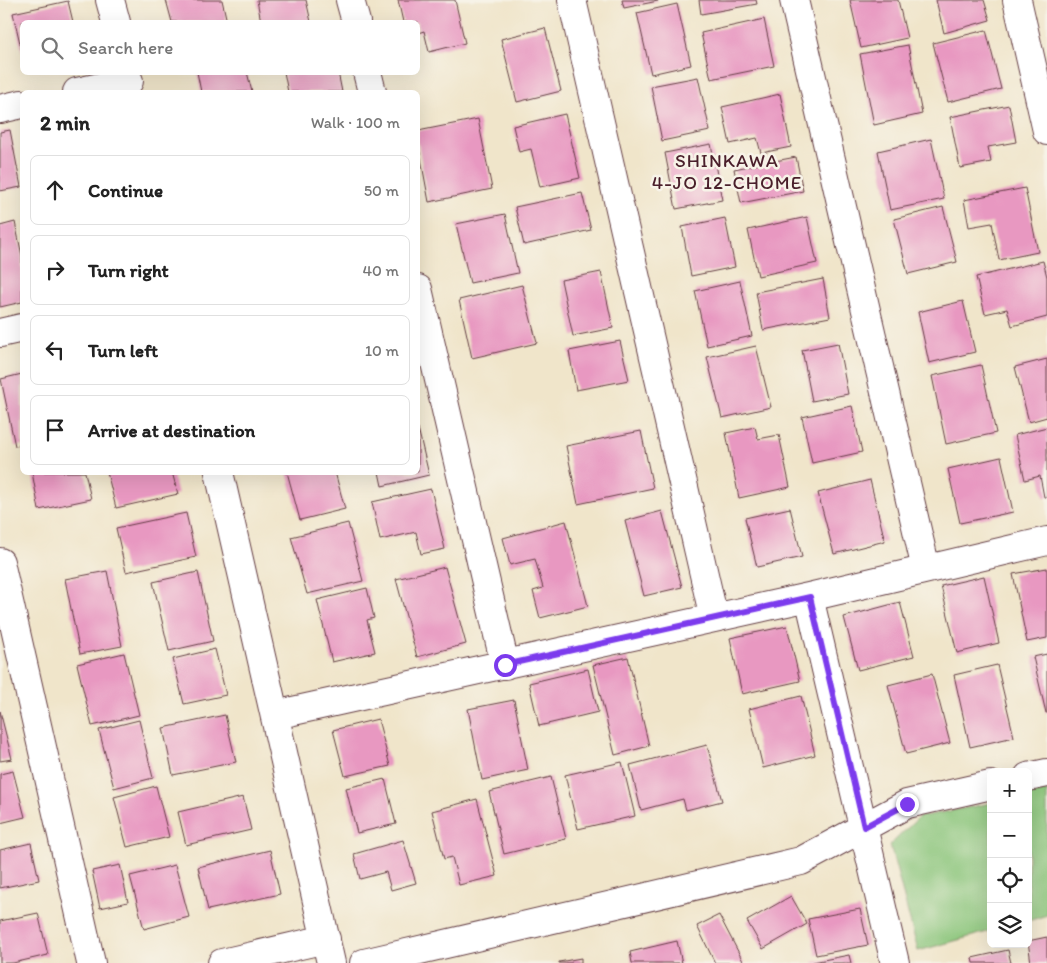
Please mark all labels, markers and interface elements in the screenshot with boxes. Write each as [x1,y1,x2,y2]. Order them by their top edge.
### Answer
search box [20,20,420,75]
icon: search [38,34,66,62]
text: Search here [78,36,173,59]
text: 2 min [40,110,90,135]
text: Walk · 100 m [311,113,400,132]
district label: SHINKAWA 4-JO 12-CHOME [652,149,802,194]
icon: ahead [41,176,69,204]
text: Continue [88,179,163,202]
text: 50 m [364,181,399,200]
icon: right [41,256,69,284]
text: Turn right [88,259,169,282]
text: 40 m [362,261,399,280]
icon: left [41,336,69,364]
text: Turn left [88,339,158,362]
text: 10 m [365,341,399,360]
icon: arrive [41,416,69,444]
text: Arrive at destination [88,419,255,442]
route start [494,654,517,677]
map controls [987,768,1032,948]
button: + [987,768,1032,813]
route end [896,793,919,816]
button: − [987,813,1032,858]
button: locate [987,858,1032,903]
button: layers [987,903,1032,948]

